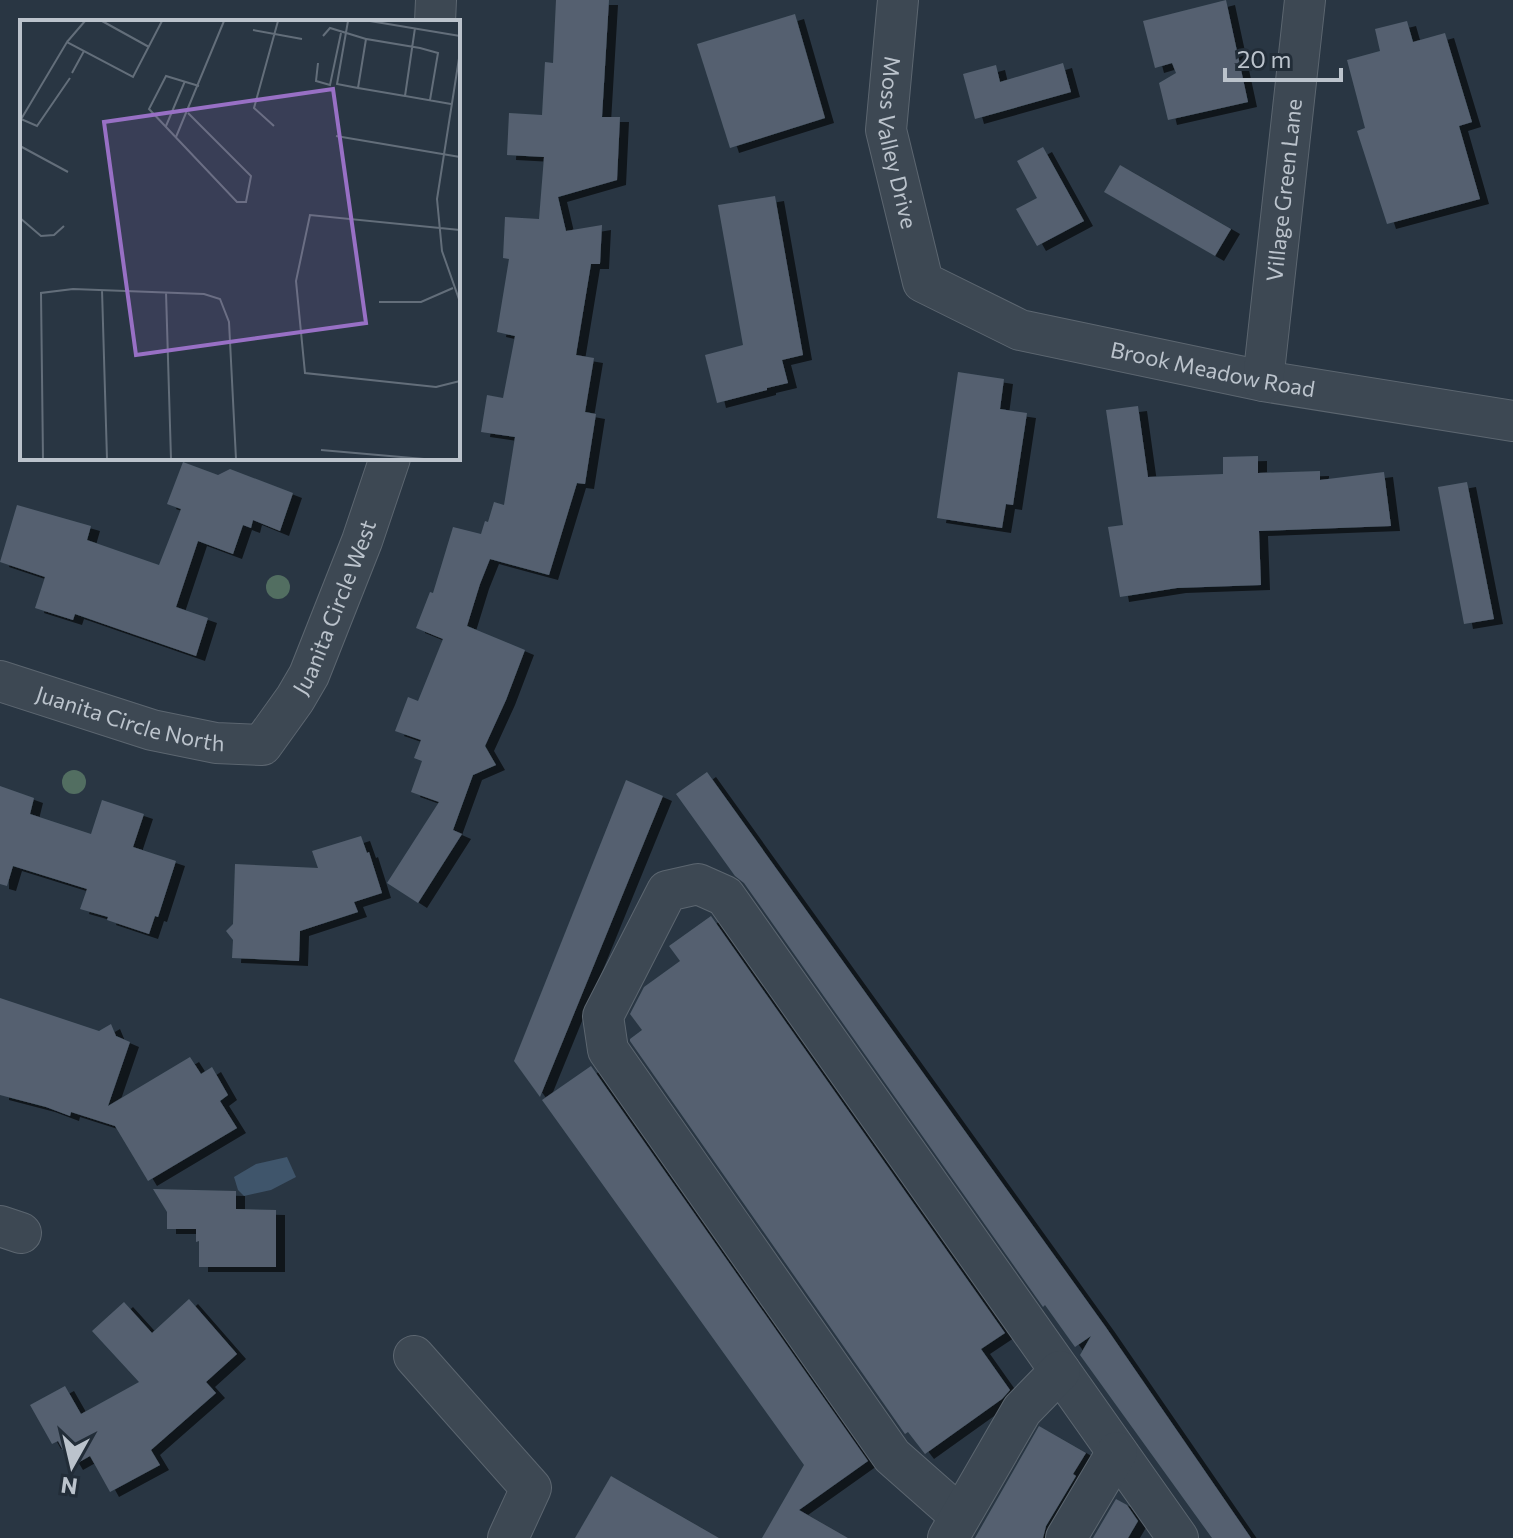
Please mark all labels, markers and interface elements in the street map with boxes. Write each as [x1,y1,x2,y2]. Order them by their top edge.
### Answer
inset map [20,20,460,460]
scale bar [1225,32,1341,82]
text: 20 m [1237,44,1291,73]
street label: Moss Valley Drive [873,55,923,231]
street label: Village Green Lane [1260,97,1307,283]
street label: Brook Meadow Road [1108,335,1317,402]
street label: Juanita Circle West [287,516,381,699]
street label: Juanita Circle North [33,680,225,756]
north arrow [32,1426,112,1506]
text: N [59,1472,79,1501]

